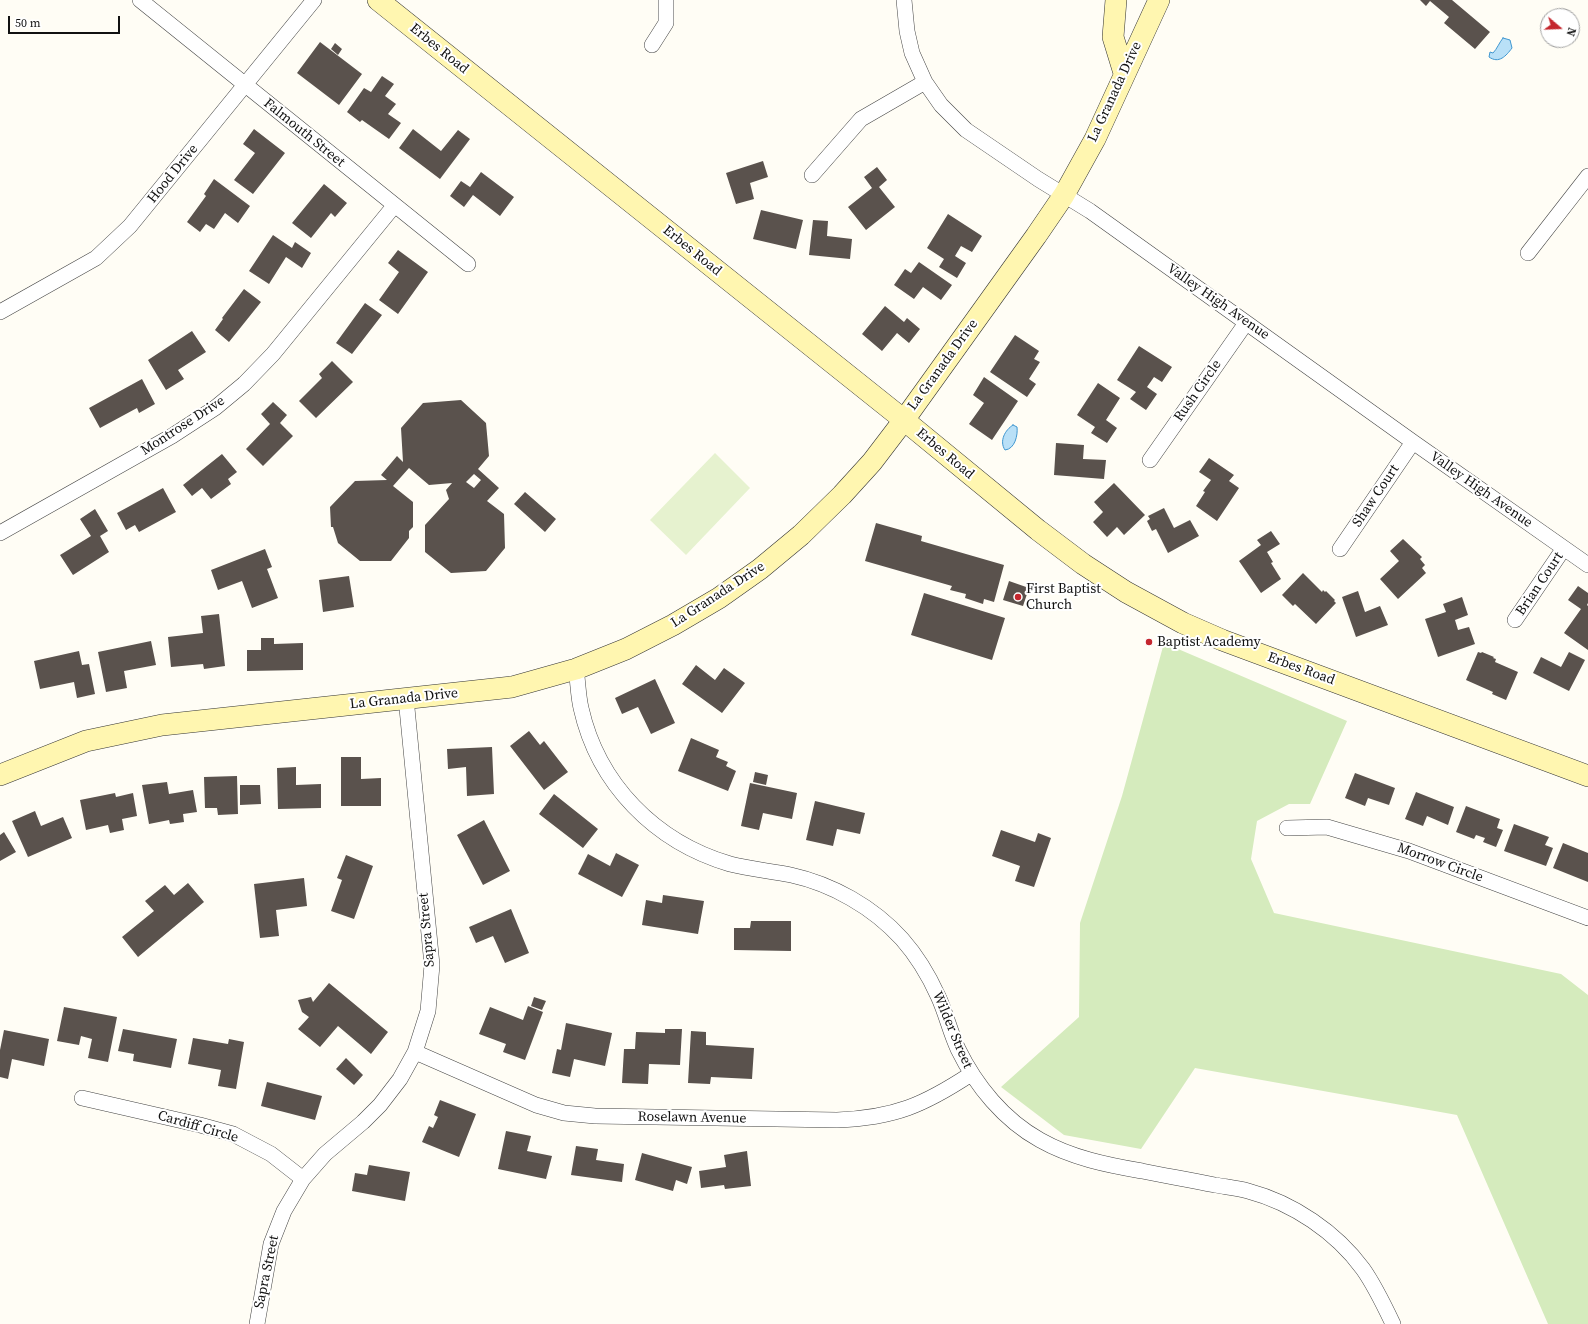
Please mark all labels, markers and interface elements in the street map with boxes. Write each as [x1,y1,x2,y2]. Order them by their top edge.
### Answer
scale bar [10,8,122,34]
north arrow [1540,8,1580,48]
text: 50 m [15,15,41,31]
street label: Erbes Road [406,20,472,78]
text: N [1562,26,1579,38]
street label: La Granada Drive [1084,39,1146,145]
street label: Falmouth Street [260,95,348,171]
street label: Hood Drive [144,141,202,207]
street label: Erbes Road [659,222,725,280]
street label: Valley High Avenue [1164,260,1272,344]
street label: La Granada Drive [904,316,982,414]
street label: Rush Circle [1171,357,1225,425]
street label: Montrose Drive [138,393,228,459]
street label: Erbes Road [913,425,977,483]
street label: Valley High Avenue [1427,448,1535,532]
street label: Shaw Court [1349,462,1403,530]
street label: Brian Court [1513,549,1567,619]
street label: La Granada Drive [668,558,768,632]
place label: First Baptist Church [1026,581,1101,614]
marker: First Baptist Church [1013,592,1023,602]
place label: Baptist Academy [1157,634,1261,650]
marker: Baptist Academy [1144,637,1154,647]
street label: Erbes Road [1265,649,1337,689]
street label: La Granada Drive [349,685,459,713]
street label: Morrow Circle [1395,840,1485,886]
street label: Sapra Street [415,892,439,968]
street label: Wilder Street [928,989,976,1071]
street label: Cardiff Circle [156,1107,240,1147]
street label: Roselawn Avenue [637,1109,747,1127]
street label: Sapra Street [251,1234,283,1310]

